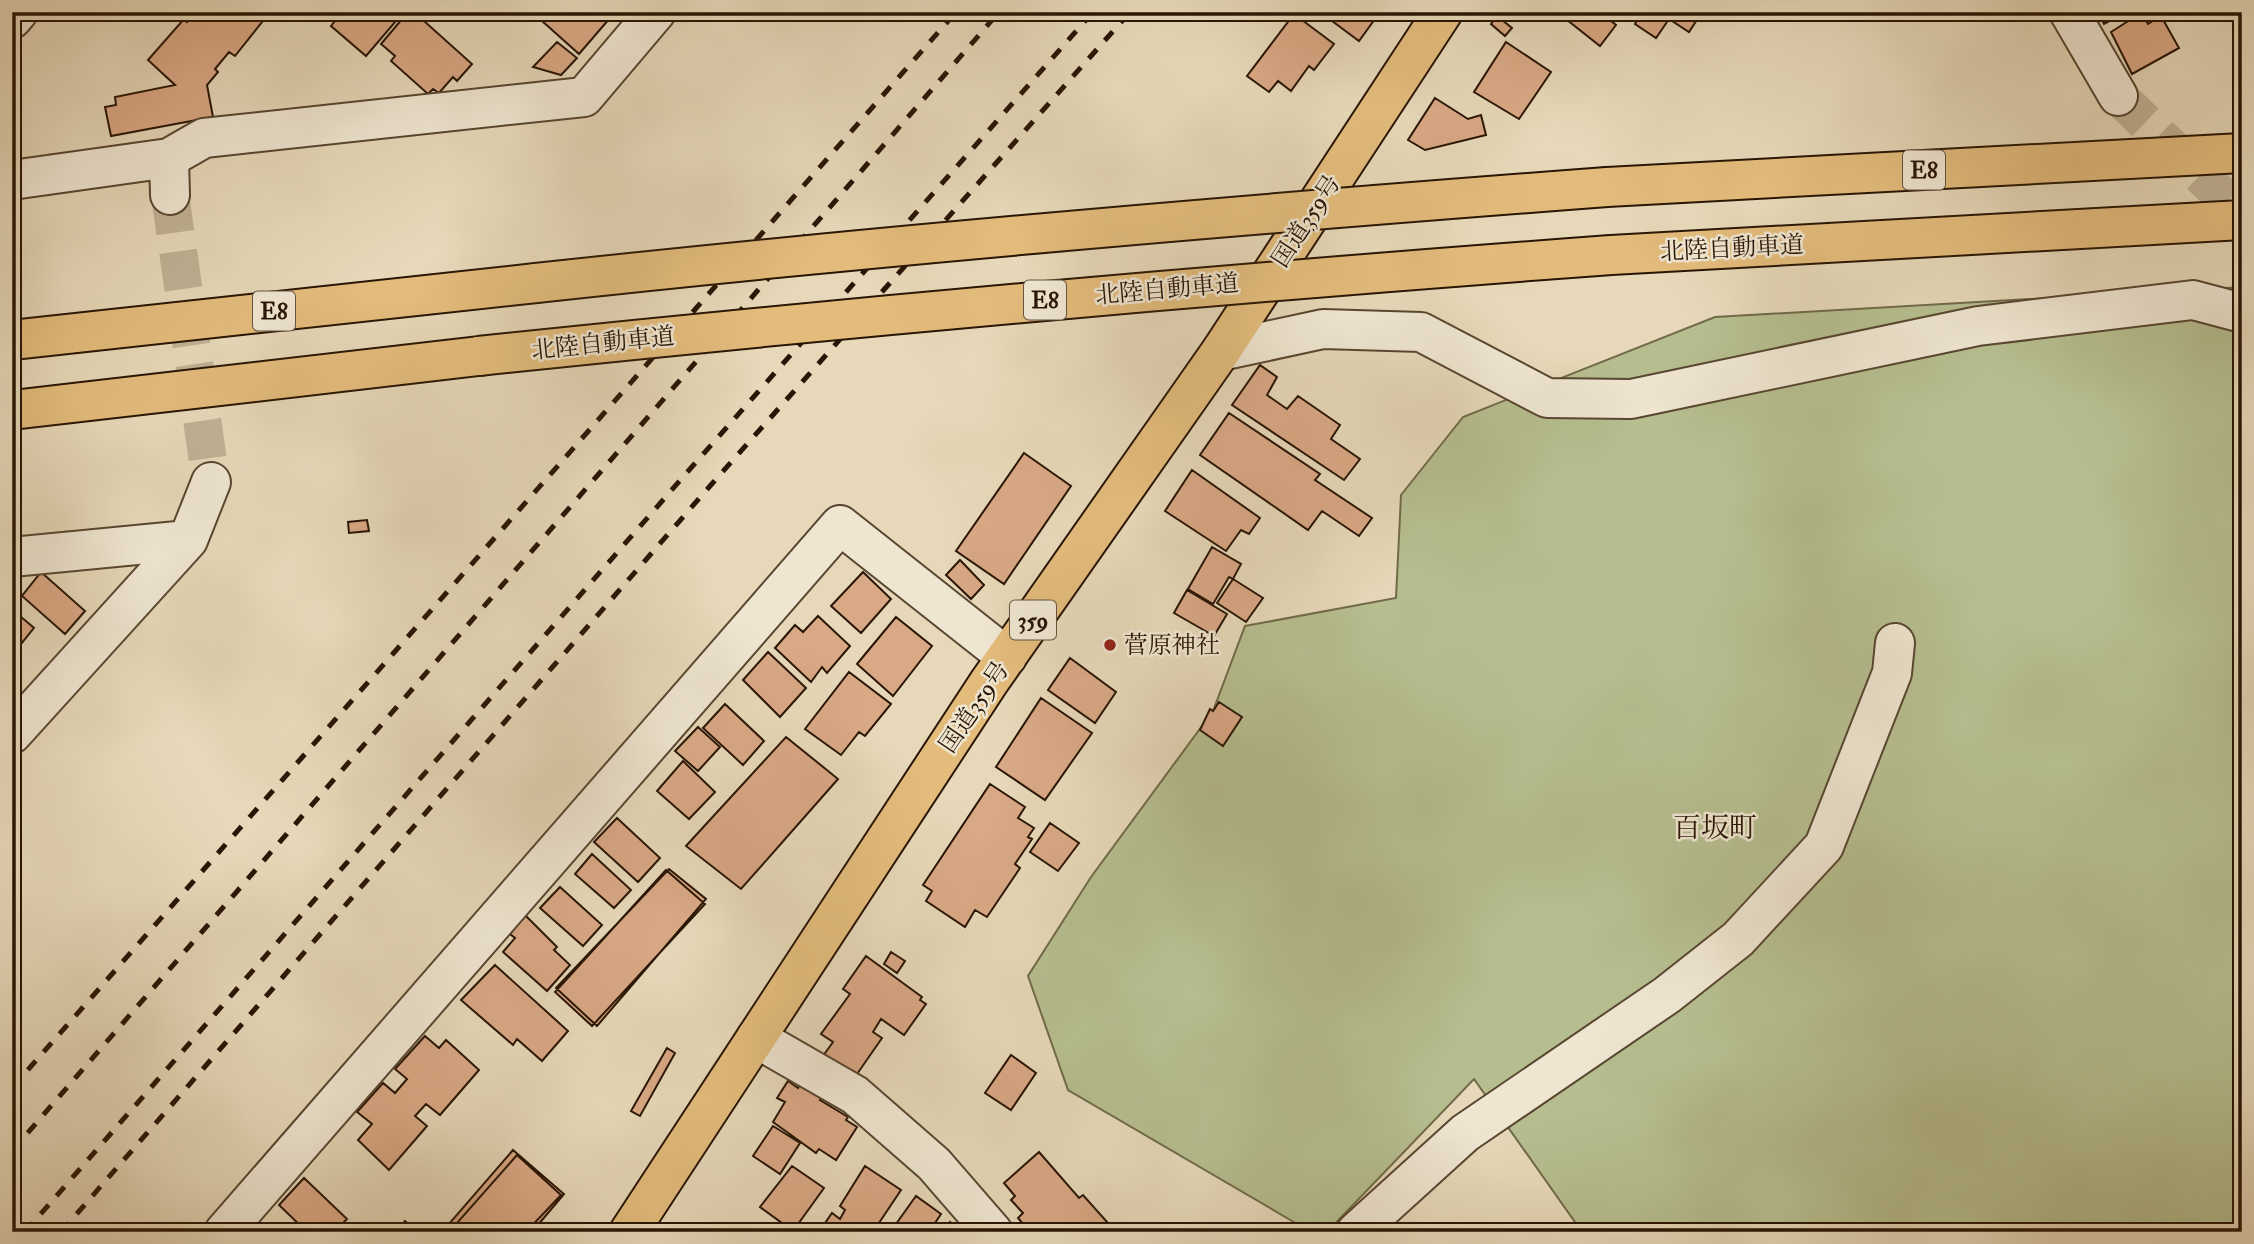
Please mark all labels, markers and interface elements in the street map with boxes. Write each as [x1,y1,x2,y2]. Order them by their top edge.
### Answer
road number: E8 [1903,150,1945,190]
street label: 国道359号 [1265,169,1348,273]
street label: 北陸自動車道 [1659,229,1805,268]
street label: 北陸自動車道 [1094,268,1240,311]
road number: E8 [1024,280,1066,320]
road number: E8 [253,292,295,330]
street label: 北陸自動車道 [530,321,676,366]
road number: 359 [1010,600,1056,640]
place label: 菅原神社 [1124,630,1220,661]
marker: 菅原神社 [1102,637,1118,653]
street label: 国道359号 [932,655,1016,759]
district label: 百坂町 [1673,811,1757,846]

